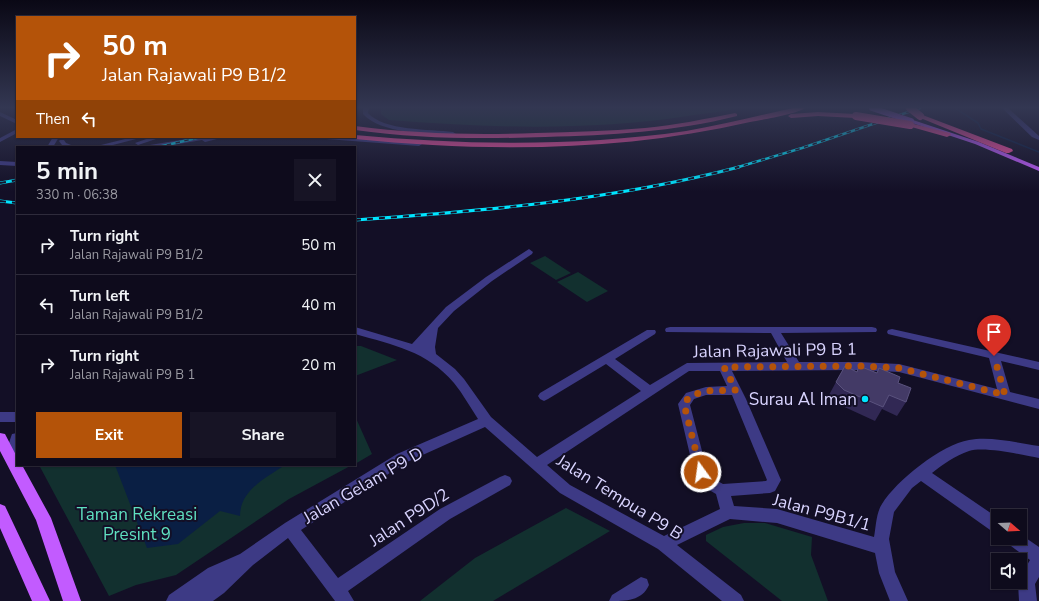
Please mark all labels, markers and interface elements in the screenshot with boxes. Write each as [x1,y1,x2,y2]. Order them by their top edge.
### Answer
text: 50 m [102,27,168,65]
icon: right [36,32,88,84]
text: Jalan Rajawali P9 B1/2 [102,63,287,87]
icon: left [78,108,100,130]
text: Then [36,109,70,129]
text: 5 min [36,155,98,187]
button: close [294,159,336,201]
text: 330 m · 06:38 [36,186,118,204]
text: Turn right [70,226,139,246]
icon: right [36,234,58,256]
text: 50 m [301,235,336,255]
text: Jalan Rajawali P9 B1/2 [70,246,203,264]
text: Turn left [70,286,129,306]
icon: left [36,294,58,316]
text: 40 m [301,295,336,315]
text: Jalan Rajawali P9 B1/2 [70,306,203,324]
pin [977,315,1011,356]
icon: arrive [983,321,1005,343]
street label: Jalan Rajawali P9 B 1 [692,338,857,363]
text: Turn right [70,346,139,366]
icon: right [36,354,58,376]
text: 20 m [301,355,336,375]
text: Jalan Rajawali P9 B 1 [70,366,195,384]
place label: Surau Al Iman [749,388,857,411]
marker: Surau Al Iman [860,394,870,404]
button: Exit [36,412,182,458]
button: Share [190,412,336,458]
street label: Jalan Gelam P9 D [298,442,427,530]
street label: Jalan Tempua P9 B [551,449,687,546]
position arrow [680,451,722,493]
street label: Jalan P9D/2 [364,483,454,552]
street label: Jalan P9B1/1 [770,488,873,537]
park label: Taman Rekreasi Presint 9 [77,503,197,546]
north arrow [991,509,1027,545]
map controls [991,509,1027,589]
button: sound [991,553,1027,589]

